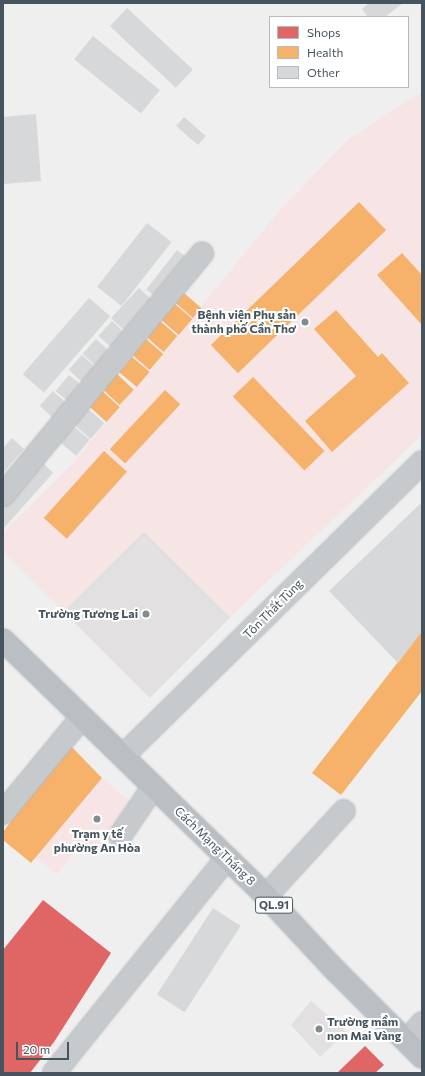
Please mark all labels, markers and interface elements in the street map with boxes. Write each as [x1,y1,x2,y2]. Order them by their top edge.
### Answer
legend [269,16,409,88]
text: Shops [307,25,341,39]
text: Health [307,45,343,59]
text: Other [307,65,340,79]
place label: Bệnh viện Phụ sản thành phố Cần Thơ [192,308,296,336]
marker: Bệnh viện Phụ sản thành phố Cần Thơ [299,316,311,328]
street label: Tôn Thất Tùng [240,576,306,642]
place label: Trường Tương Lai [38,607,138,621]
marker: Trường Tương Lai [141,609,151,619]
street label: Cách Mạng Tháng 8 [172,804,258,888]
marker: Trạm y tế phường An Hòa [91,813,103,825]
place label: Trạm y tế phường An Hòa [54,827,140,855]
road number: QL.91 [255,896,293,914]
place label: Trường mầm non Mai Vàng [327,1015,401,1043]
marker: Trường mầm non Mai Vàng [314,1024,324,1034]
scale bar [18,1034,71,1060]
text: 20 m [23,1042,50,1056]

